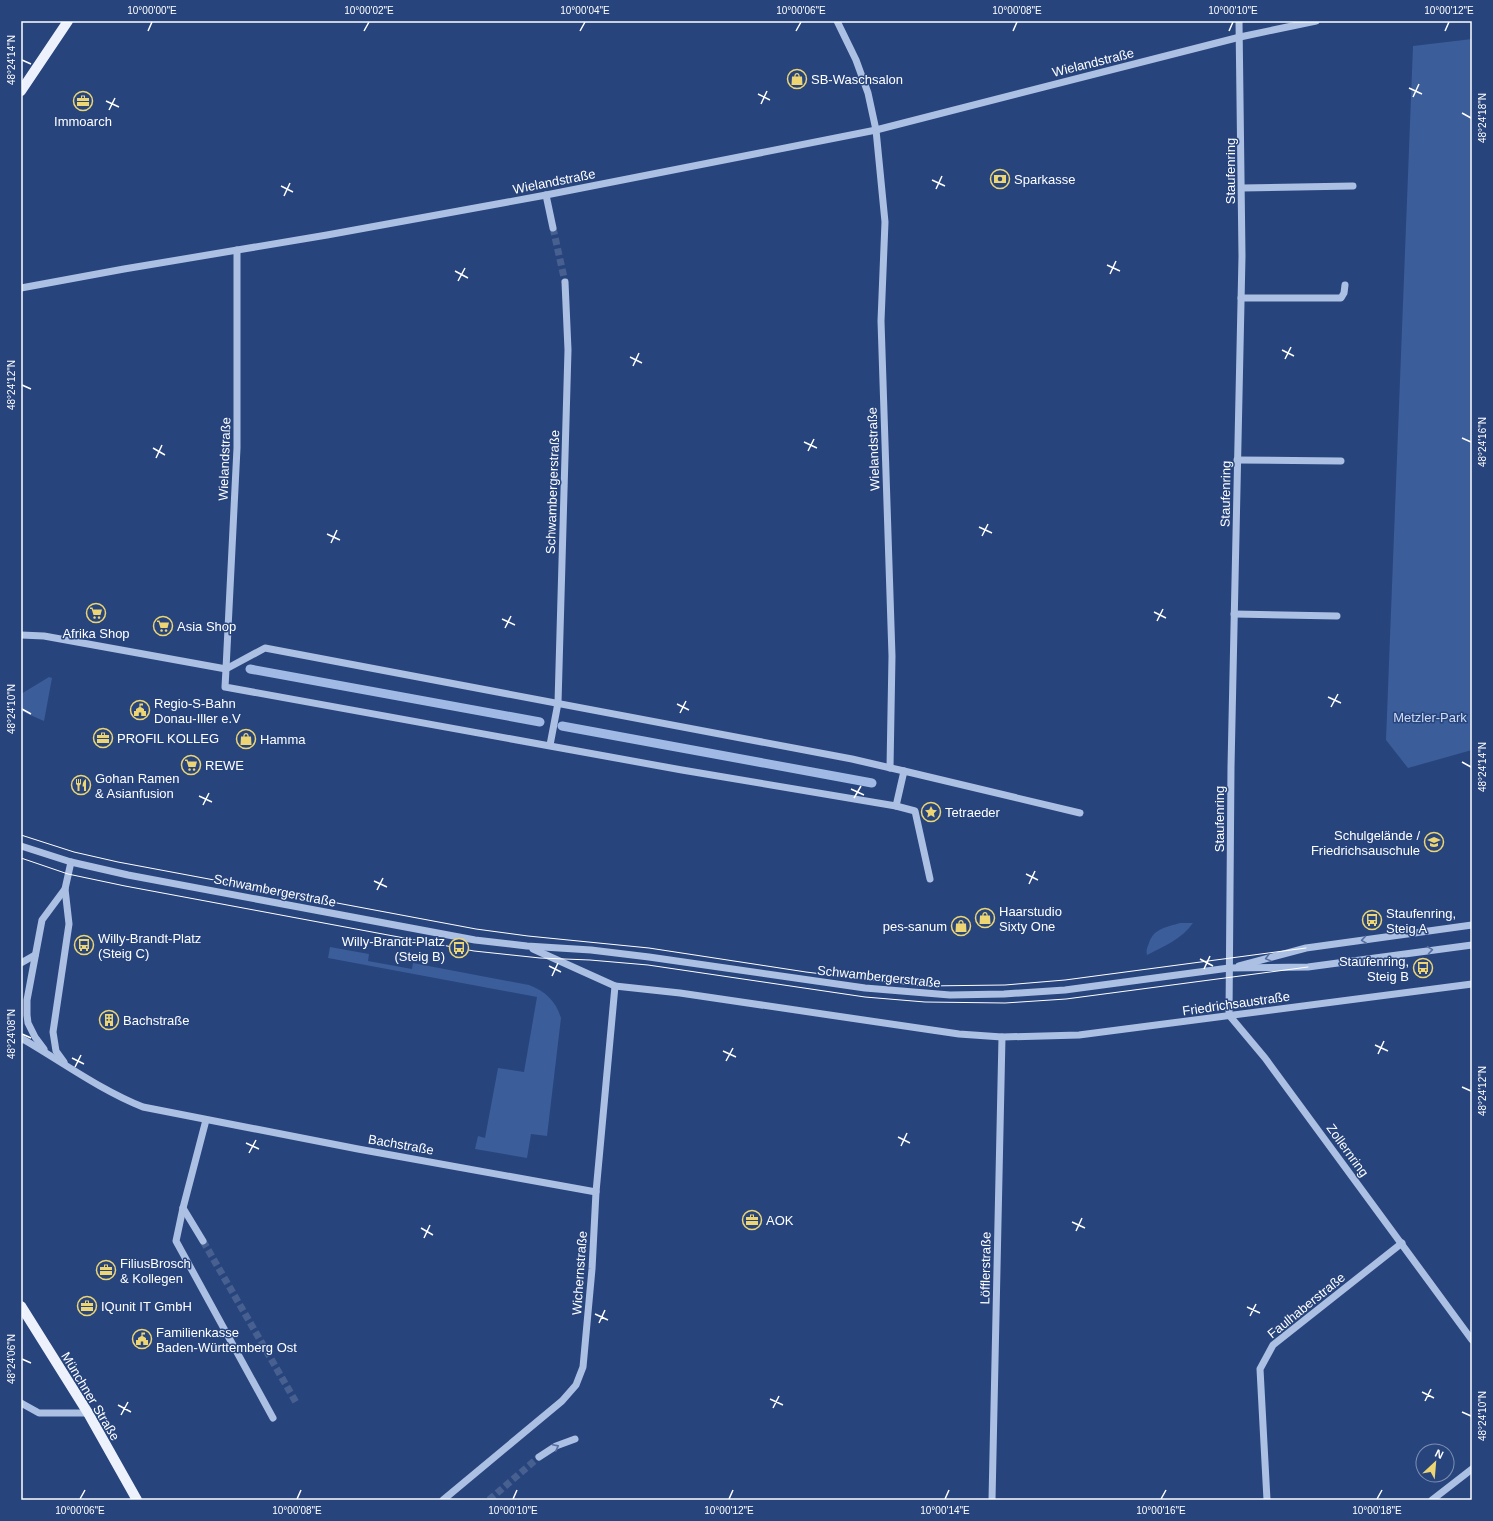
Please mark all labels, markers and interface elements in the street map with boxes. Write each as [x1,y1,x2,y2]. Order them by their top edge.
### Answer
text: 10°00'00"E [127,5,177,16]
text: 10°00'02"E [344,5,394,16]
text: 10°00'04"E [560,5,610,16]
text: 10°00'06"E [776,5,826,16]
text: 10°00'08"E [992,5,1042,16]
text: 10°00'10"E [1208,5,1258,16]
text: 10°00'12"E [1424,5,1474,16]
text: 48°24'14"N [6,35,17,85]
street label: Wielandstraße [1051,45,1136,80]
shop icon: SB-Waschsalon [786,68,808,90]
place label: SB-Waschsalon [811,72,903,87]
office icon: Immoarch [72,90,94,112]
text: 48°24'18"N [1477,93,1488,143]
place label: Immoarch [54,114,112,129]
street label: Staufenring [1223,138,1238,204]
street label: Wielandstraße [512,166,597,197]
bank icon: Sparkasse [989,168,1011,190]
place label: Sparkasse [1014,172,1075,187]
text: 48°24'12"N [6,360,17,410]
street label: Wielandstraße [865,407,882,491]
street label: Wielandstraße [216,417,233,501]
text: 48°24'16"N [1477,417,1488,467]
street label: Schwambergerstraße [543,430,562,554]
street label: Staufenring [1217,461,1234,527]
supermarket icon: Afrika Shop [85,602,107,624]
supermarket icon: Asia Shop [152,615,174,637]
place label: Asia Shop [177,619,236,634]
place label: Afrika Shop [62,626,130,641]
text: 48°24'10"N [6,684,17,734]
place label: Regio-S-Bahn Donau-Iller e.V [154,696,241,726]
public building icon: Regio-S-Bahn Donau-Iller e.V [129,699,151,721]
park label: Metzler-Park [1393,710,1467,725]
office icon: PROFIL KOLLEG [92,727,114,749]
shop icon: Hamma [235,728,257,750]
place label: PROFIL KOLLEG [117,731,219,746]
place label: Hamma [260,732,306,747]
text: 48°24'14"N [1477,742,1488,792]
supermarket icon: REWE [180,754,202,776]
place label: REWE [205,758,244,773]
place label: Gohan Ramen & Asianfusion [95,771,180,801]
restaurant icon: Gohan Ramen & Asianfusion [70,774,92,796]
street label: Staufenring [1212,786,1227,852]
place icon: Tetraeder [920,801,942,823]
place label: Tetraeder [945,805,1001,820]
place label: Schulgelände / Friedrichsauschule [1311,828,1420,858]
school or university icon: Schulgelände / Friedrichsauschule [1423,831,1445,853]
street label: Schwambergerstraße [212,871,337,910]
place label: Haarstudio Sixty One [999,904,1062,934]
place label: Staufenring, Steig A [1386,906,1456,936]
shop icon: Haarstudio Sixty One [974,907,996,929]
bus stop icon: Staufenring, Steig A [1361,909,1383,931]
shop icon: pes-sanum [950,915,972,937]
place label: pes-sanum [883,919,947,934]
place label: Willy-Brandt-Platz (Steig C) [98,931,201,961]
bus stop icon: Willy-Brandt-Platz (Steig C) [73,934,95,956]
place label: Willy-Brandt-Platz (Steig B) [342,934,445,964]
one-way arrow [1361,935,1367,944]
bus stop icon: Willy-Brandt-Platz (Steig B) [448,937,470,959]
one-way arrow [1427,946,1433,955]
one-way arrow [1265,953,1272,962]
place label: Staufenring, Steig B [1339,954,1409,984]
bus stop icon: Staufenring, Steig B [1412,957,1434,979]
street label: Schwambergerstraße [816,963,942,990]
street label: Friedrichsaustraße [1181,989,1291,1018]
text: 48°24'08"N [6,1009,17,1059]
building icon: Bachstraße [98,1009,120,1031]
place label: Bachstraße [123,1013,189,1028]
text: 48°24'12"N [1477,1066,1488,1116]
street label: Zollernring [1323,1121,1372,1180]
street label: Bachstraße [367,1131,435,1158]
office icon: AOK [741,1209,763,1231]
place label: AOK [766,1213,794,1228]
street label: Wichernstraße [569,1230,590,1316]
street label: Löfflerstraße [977,1232,994,1305]
place label: FiliusBrosch & Kollegen [120,1256,191,1286]
office icon: FiliusBrosch & Kollegen [95,1259,117,1281]
street label: Faulhaberstraße [1265,1270,1348,1341]
office icon: IQunit IT GmbH [76,1295,98,1317]
place label: IQunit IT GmbH [101,1299,192,1314]
place label: Familienkasse Baden-Württemberg Ost [156,1325,297,1355]
public building icon: Familienkasse Baden-Württemberg Ost [131,1328,153,1350]
text: 48°24'06"N [6,1334,17,1384]
street label: Münchner Straße [58,1349,123,1443]
text: 48°24'10"N [1477,1391,1488,1441]
north arrow [1415,1443,1455,1483]
one-way arrow [552,1444,559,1452]
text: N [1433,1447,1446,1461]
text: 10°00'06"E [55,1505,105,1516]
text: 10°00'08"E [272,1505,322,1516]
text: 10°00'10"E [488,1505,538,1516]
text: 10°00'12"E [704,1505,754,1516]
text: 10°00'14"E [920,1505,970,1516]
text: 10°00'16"E [1136,1505,1186,1516]
text: 10°00'18"E [1352,1505,1402,1516]

